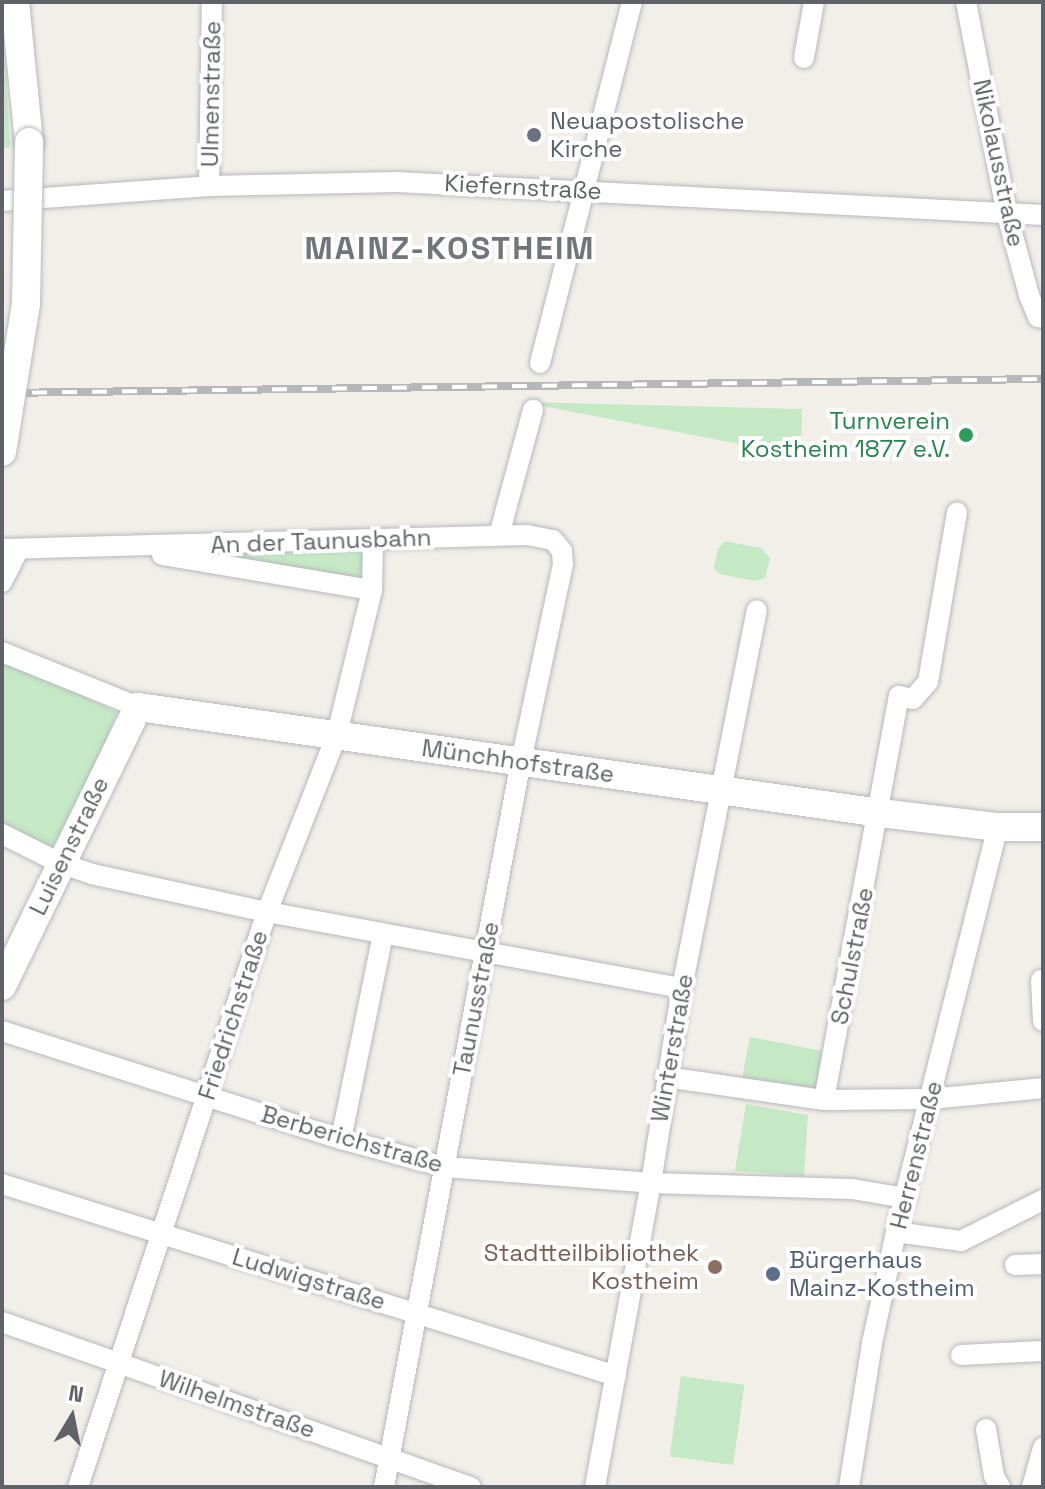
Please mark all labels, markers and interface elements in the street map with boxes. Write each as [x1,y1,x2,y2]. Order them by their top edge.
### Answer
street label: Ulmenstraße [195,20,227,168]
street label: Nikolausstraße [967,76,1031,250]
place label: Neuapostolische Kirche [550,107,744,163]
marker: Neuapostolische Kirche [525,126,543,144]
street label: Kiefernstraße [444,169,602,205]
district label: MAINZ-KOSTHEIM [304,229,596,267]
place label: Turnverein Kostheim 1877 e.V. [741,407,950,463]
marker: Turnverein Kostheim 1877 e.V. [957,426,975,444]
street label: An der Taunusbahn [210,523,432,559]
street label: Münchhofstraße [420,733,616,789]
street label: Luisenstraße [23,772,115,920]
street label: Schulstraße [825,885,879,1027]
street label: Taunusstraße [447,919,505,1079]
street label: Friedrichstraße [192,927,274,1103]
street label: Winterstraße [645,972,699,1124]
street label: Herrenstraße [884,1078,948,1232]
street label: Berberichstraße [258,1099,446,1179]
place label: Stadtteilbibliothek Kostheim [484,1239,699,1295]
street label: Ludwigstraße [229,1242,389,1316]
place label: Bürgerhaus Mainz-Kostheim [789,1246,975,1302]
marker: Stadtteilbibliothek Kostheim [706,1258,724,1276]
marker: Bürgerhaus Mainz-Kostheim [764,1265,782,1283]
street label: Wilhelmstraße [155,1364,319,1444]
north arrow [32,1377,112,1457]
text: N [66,1378,86,1408]

